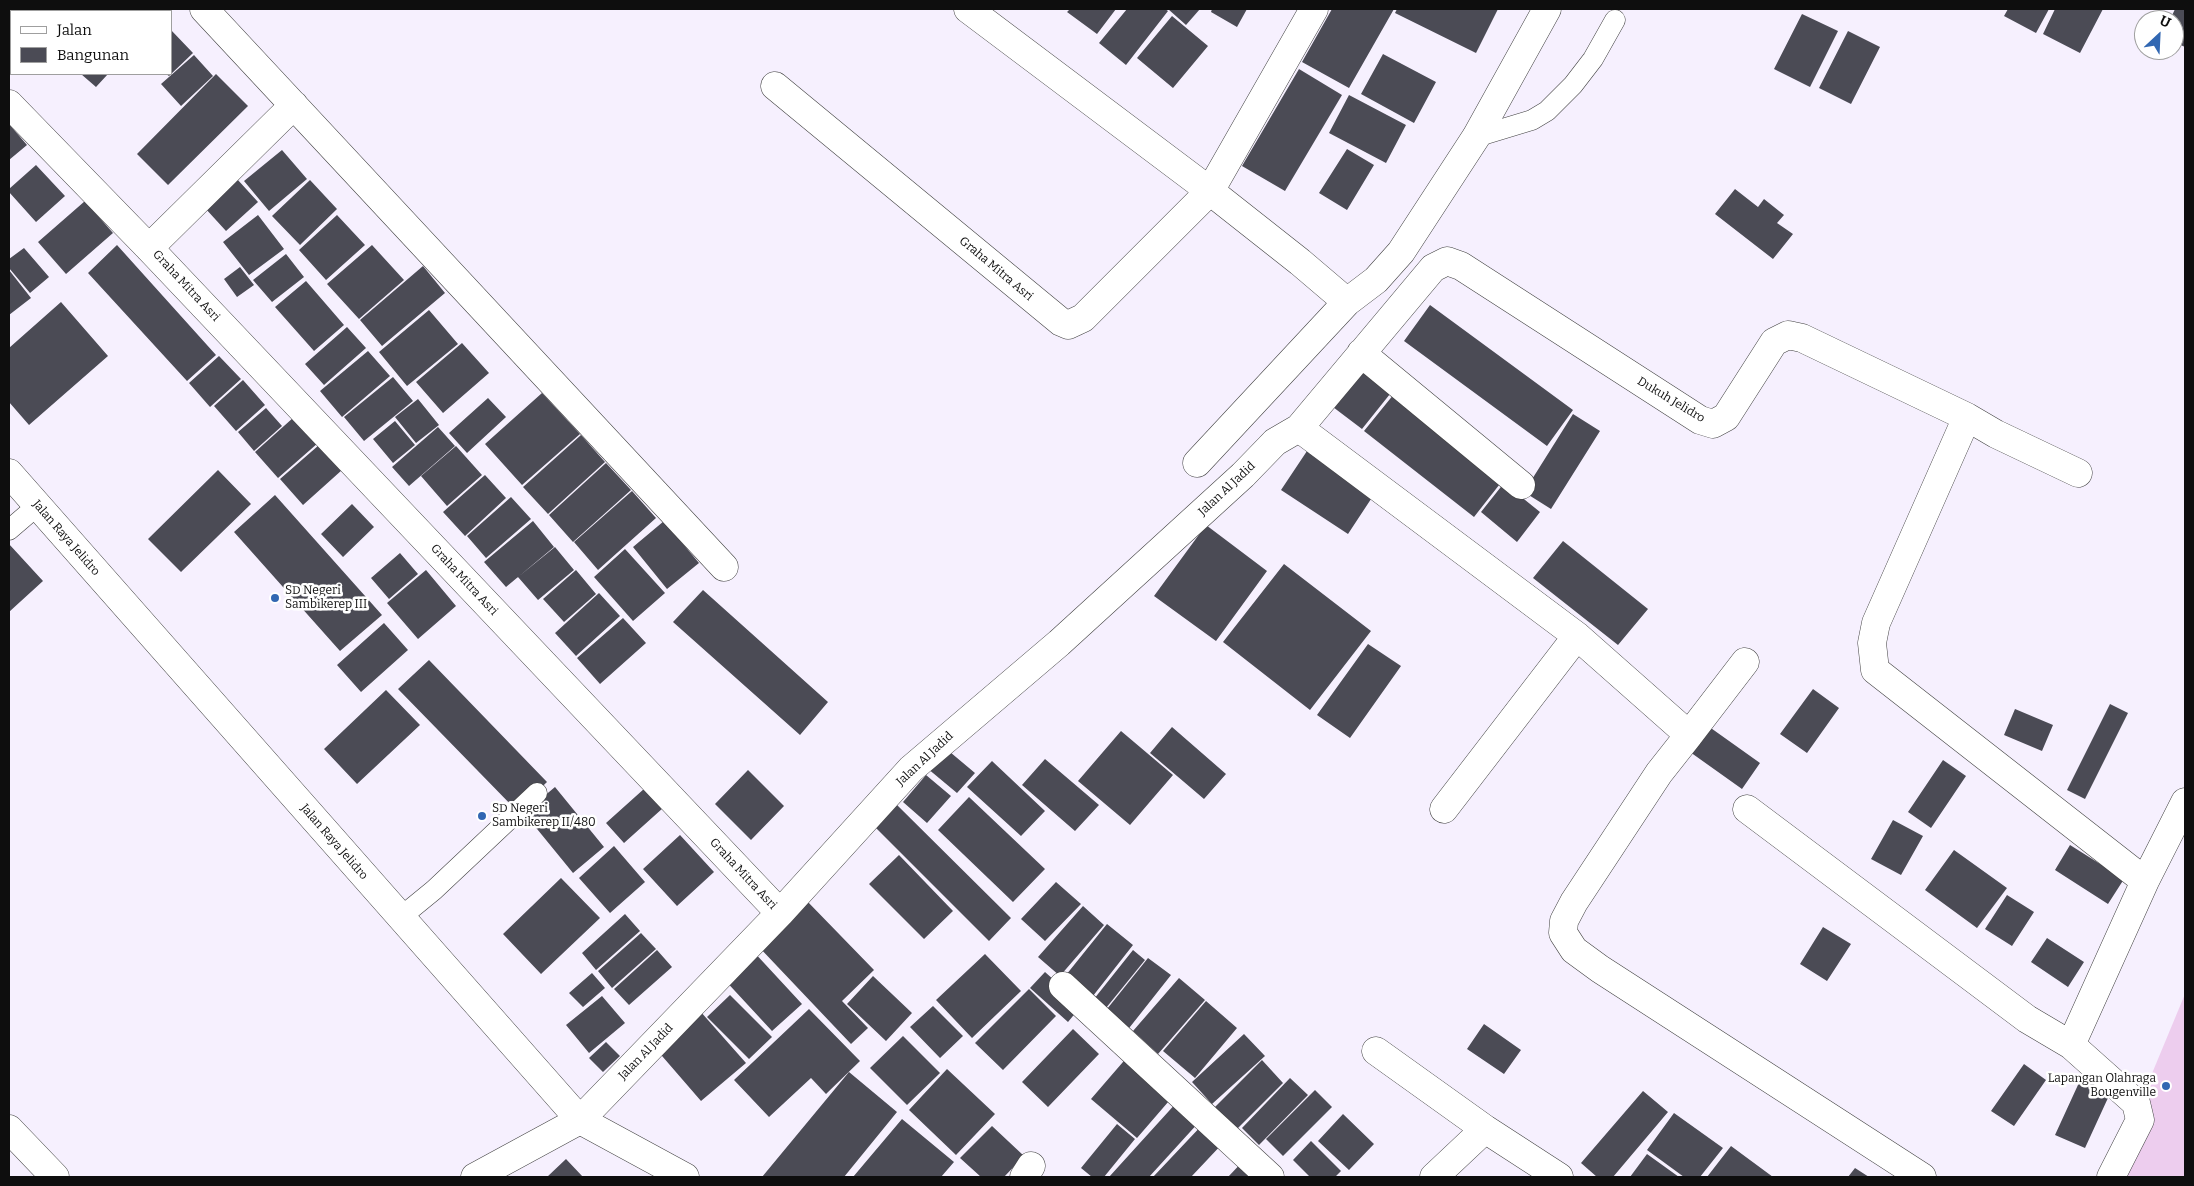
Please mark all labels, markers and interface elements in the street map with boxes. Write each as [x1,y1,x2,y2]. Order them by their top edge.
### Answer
legend [10,10,172,75]
north arrow [2134,10,2184,60]
text: U [2157,12,2173,32]
text: Jalan [57,21,92,39]
text: Bangunan [57,46,129,64]
street label: Graha Mitra Asri [956,234,1036,304]
street label: Graha Mitra Asri [149,247,223,325]
street label: Dukuh Jelidro [1635,374,1707,426]
street label: Jalan Al Jadid [1196,459,1258,519]
street label: Jalan Raya Jelidro [29,497,103,579]
street label: Graha Mitra Asri [427,541,501,619]
place label: SD Negeri Sambikerep III [285,584,367,612]
marker: SD Negeri Sambikerep III [269,592,281,604]
street label: Jalan Al Jadid [894,729,956,789]
street label: Jalan Raya Jelidro [297,801,371,883]
place label: SD Negeri Sambikerep II/480 [492,802,596,830]
marker: SD Negeri Sambikerep II/480 [476,810,488,822]
street label: Graha Mitra Asri [706,835,780,913]
street label: Jalan Al Jadid [616,1021,676,1083]
place label: Lapangan Olahraga Bougenville [2048,1072,2156,1100]
marker: Lapangan Olahraga Bougenville [2160,1080,2172,1092]

